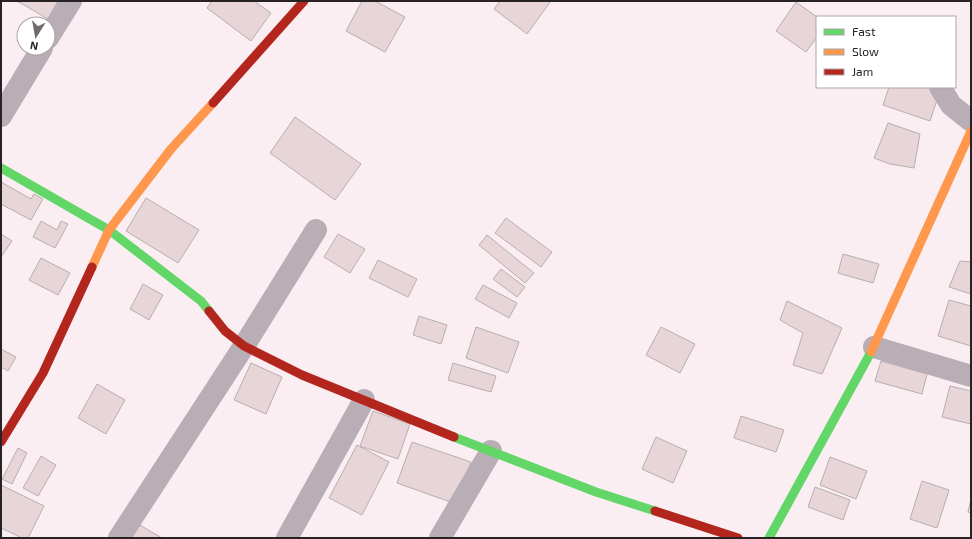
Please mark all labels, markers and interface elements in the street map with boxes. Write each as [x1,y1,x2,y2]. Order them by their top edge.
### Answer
north arrow [16,16,56,56]
legend [816,16,956,88]
text: Fast [852,24,876,38]
text: N [29,39,39,53]
text: Slow [852,44,879,58]
text: Jam [852,64,873,78]

